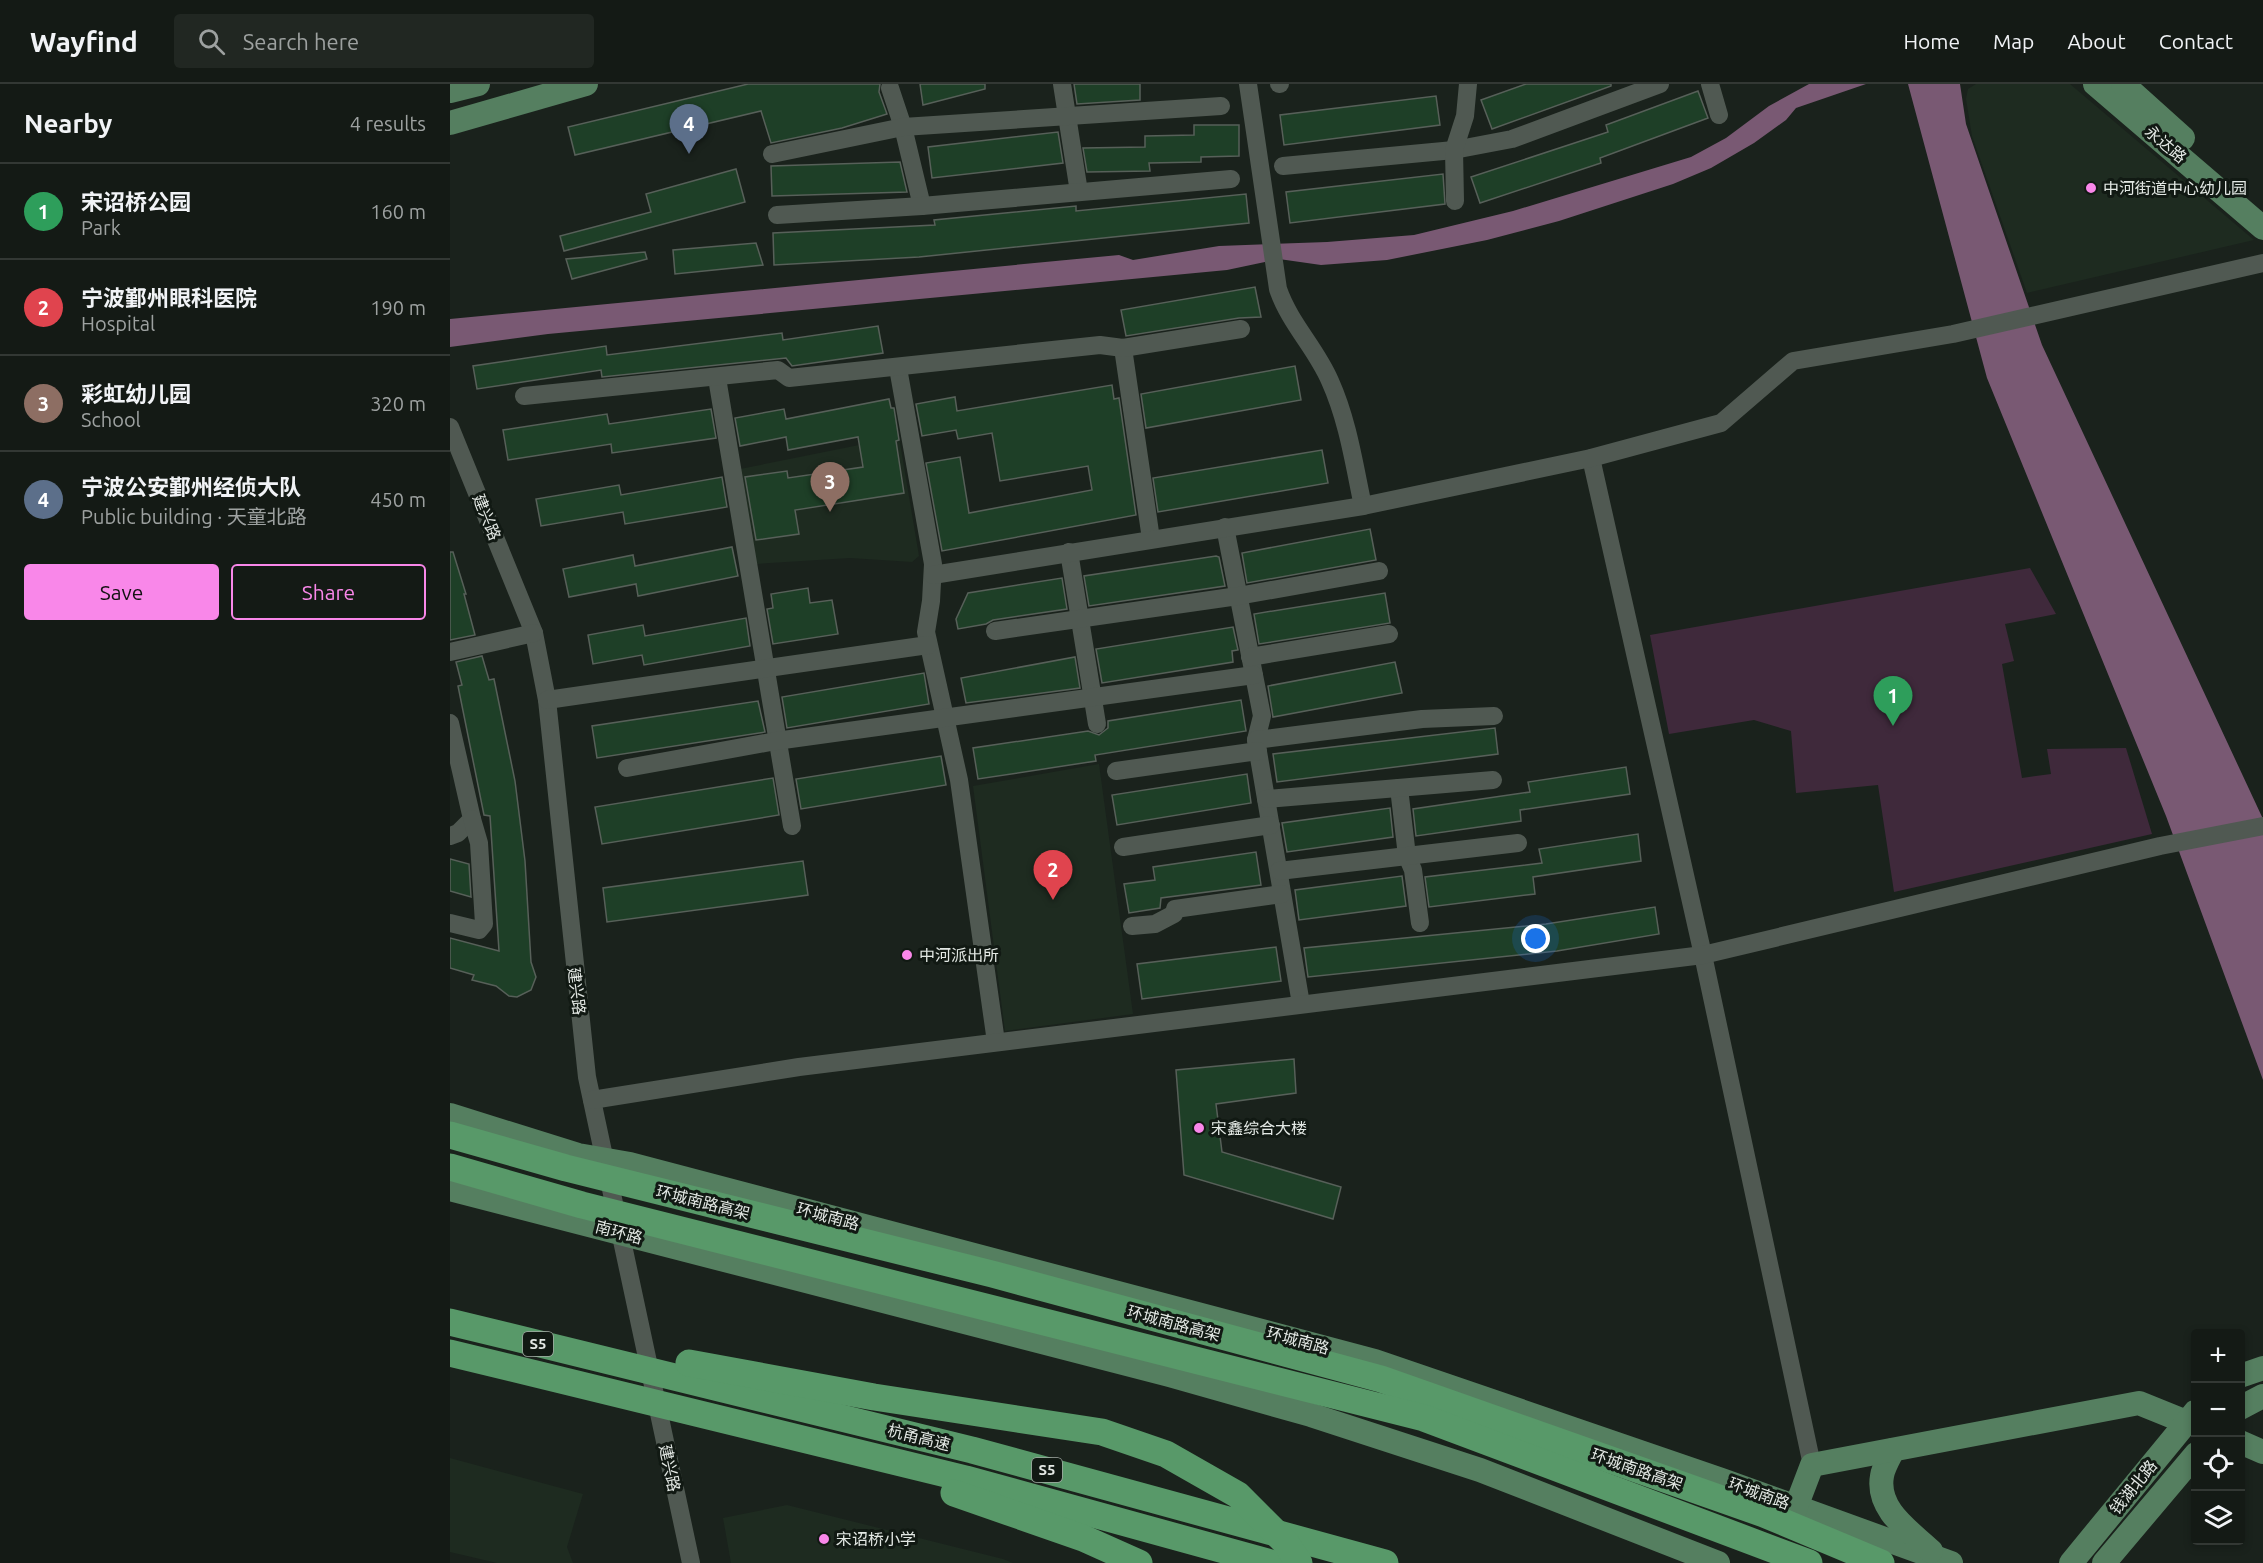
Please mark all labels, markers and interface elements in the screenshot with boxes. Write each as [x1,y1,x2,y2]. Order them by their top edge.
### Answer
search box [174,14,594,68]
icon: search [195,25,228,58]
text: Wayfind [30,26,138,57]
text: Search here [243,29,359,54]
text: Home [1903,29,1960,53]
text: Map [1993,29,2034,53]
text: About [2067,29,2126,53]
text: Contact [2159,29,2233,53]
pin: 4 [670,104,708,154]
text: Nearby [24,109,112,138]
text: 4 results [350,112,426,135]
street label: 永达路 [2142,122,2190,166]
place label: 中河街道中心幼儿园 [2103,179,2247,197]
marker: 中河街道中心幼儿园 [2084,181,2098,195]
text: 宋诏桥公园 [81,189,191,214]
text: 1 [38,200,49,223]
text: 160 m [370,200,426,223]
text: Park [81,216,121,239]
text: 宁波鄞州眼科医院 [81,285,257,310]
text: 2 [38,296,49,319]
text: 190 m [370,296,426,319]
text: Hospital [81,312,155,335]
text: 彩虹幼儿园 [81,381,191,406]
text: 3 [38,392,49,415]
text: 320 m [370,392,426,415]
text: School [81,408,141,431]
pin: 3 [810,462,850,512]
text: 宁波公安鄞州经侦大队 [81,474,301,499]
text: 4 [38,488,49,511]
text: 450 m [370,488,426,511]
street label: 建兴路 [470,491,504,543]
text: Public building · 天童北路 [81,505,307,528]
button: Save [24,564,219,620]
button: Share [231,564,426,620]
pin: 1 [1874,676,1912,726]
pin: 2 [1034,850,1072,900]
your location [1521,924,1550,953]
place label: 中河派出所 [919,946,999,964]
marker: 中河派出所 [900,948,914,962]
street label: 建兴路 [565,966,589,1016]
place label: 宋鑫综合大楼 [1211,1119,1307,1137]
marker: 宋鑫综合大楼 [1192,1121,1206,1135]
street label: 环城南路高架 [654,1182,752,1222]
street label: 环城南路 [795,1199,861,1233]
street label: 南环路 [593,1217,645,1247]
street label: 环城南路高架 [1125,1302,1223,1344]
street label: 环城南路 [1265,1323,1331,1357]
map controls [2191,1329,2245,1545]
button: + [2191,1329,2245,1383]
road number: S5 [523,1332,553,1356]
button: − [2191,1383,2245,1437]
street label: 杭甬高速 [886,1421,952,1453]
button: locate [2191,1437,2245,1491]
street label: 建兴路 [656,1443,684,1493]
street label: 环城南路高架 [1589,1445,1685,1493]
street label: 钱湖北路 [2106,1456,2160,1518]
road number: S5 [1032,1458,1062,1482]
street label: 环城南路 [1726,1474,1792,1512]
button: layers [2191,1491,2245,1545]
place label: 宋诏桥小学 [836,1530,916,1548]
marker: 宋诏桥小学 [817,1532,831,1546]

